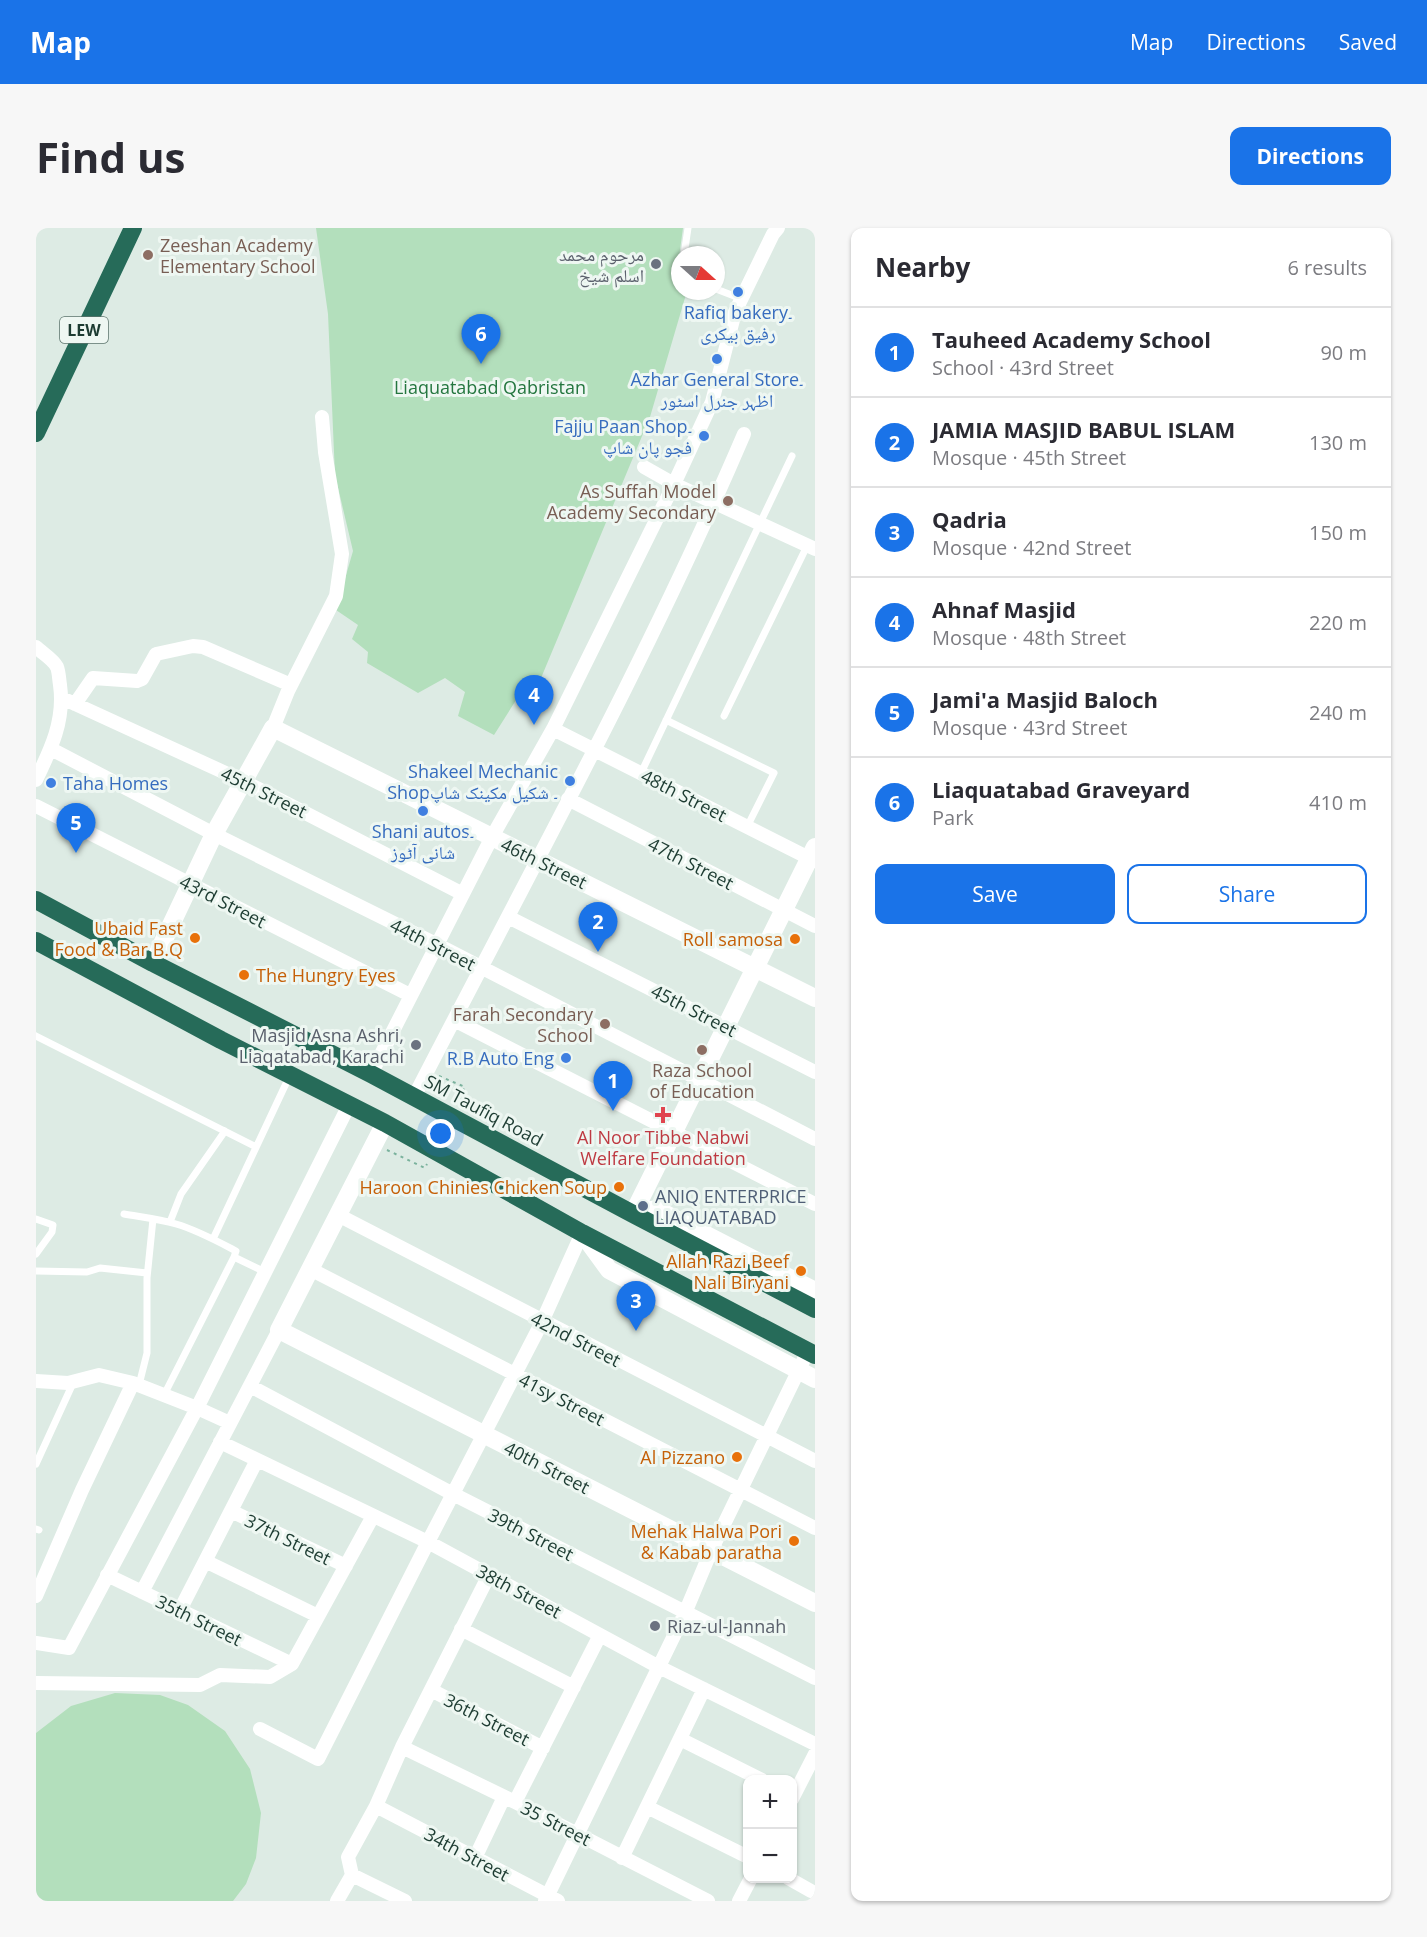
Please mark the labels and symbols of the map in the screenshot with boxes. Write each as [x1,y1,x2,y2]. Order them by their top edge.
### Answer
place label: Zeeshan Academy Elementary School [160,233,316,278]
place label: مرحوم محمد اسلم شیخ [559,242,644,288]
north arrow [671,246,725,300]
marker: Zeeshan Academy Elementary School [141,248,155,262]
marker: مرحوم محمد اسلم شیخ [649,257,663,271]
marker: Rafiq bakery۔ رفیق بیکری [731,285,745,299]
place label: Rafiq bakery۔ رفیق بیکری [684,300,793,345]
pin: 6 [462,314,500,364]
road number: LEW [60,317,108,343]
marker: Azhar General Store۔ اظہر جنرل اسٹور [710,352,724,366]
place label: Azhar General Store۔ اظہر جنرل اسٹور [631,367,804,412]
park label: Liaquatabad Qabristan [394,375,586,399]
place label: Fajju Paan Shop۔ فجو پان شاپ [554,414,693,459]
marker: Fajju Paan Shop۔ فجو پان شاپ [697,429,711,443]
place label: As Suffah Model Academy Secondary [547,479,717,524]
marker: As Suffah Model Academy Secondary [721,494,735,508]
pin: 4 [514,676,554,725]
place label: Shakeel Mechanic Shop۔ شکیل مکینک شاپ [387,759,559,804]
street label: 45th Street [217,761,311,823]
street label: 48th Street [637,763,731,827]
place label: Taha Homes [63,771,168,795]
marker: Shakeel Mechanic Shop۔ شکیل مکینک شاپ [563,774,577,788]
marker: Taha Homes [44,776,58,790]
pin: 5 [56,804,96,853]
marker: Shani autos۔ شانی آٹوز [416,804,430,818]
place label: Shani autos۔ شانی آٹوز [372,819,475,864]
street label: 47th Street [644,831,738,895]
street label: 46th Street [497,832,591,894]
street label: 43rd Street [176,869,270,933]
pin: 2 [578,902,618,952]
street label: 44th Street [386,912,480,976]
place label: Ubaid Fast Food & Bar B.Q [55,916,183,961]
place label: Roll samosa [683,927,783,951]
marker: Ubaid Fast Food & Bar B.Q [188,931,202,945]
marker: Roll samosa [788,932,802,946]
place label: The Hungry Eyes [256,963,396,987]
marker: The Hungry Eyes [237,968,251,982]
street label: 45th Street [647,978,741,1042]
place label: Farah Secondary School [453,1002,594,1047]
marker: Farah Secondary School [598,1017,612,1031]
place label: Masjid Asna Ashri, Liaqatabad, Karachi [239,1023,404,1068]
marker: Masjid Asna Ashri, Liaqatabad, Karachi [409,1038,423,1052]
marker: Raza School of Education [695,1043,709,1057]
place label: R.B Auto Eng [447,1046,554,1070]
marker: R.B Auto Eng [559,1051,573,1065]
place label: Raza School of Education [649,1058,755,1103]
pin: 1 [594,1062,632,1111]
street label: SM Taufiq Road [421,1069,547,1151]
marker: Al Noor Tibbe Nabwi Welfare Foundation [654,1106,672,1124]
your location [426,1119,455,1148]
place label: Al Noor Tibbe Nabwi Welfare Foundation [577,1125,749,1170]
place label: Haroon Chinies Chicken Soup [360,1175,607,1199]
marker: Haroon Chinies Chicken Soup [612,1180,626,1194]
place label: ANIQ ENTERPRICE LIAQUATABAD [655,1184,807,1229]
marker: ANIQ ENTERPRICE LIAQUATABAD [636,1199,650,1213]
place label: Allah Razi Beef Nali Biryani [666,1249,790,1294]
marker: Allah Razi Beef Nali Biryani [794,1264,808,1278]
pin: 3 [616,1282,656,1331]
street label: 42nd Street [527,1306,625,1372]
street label: 41sy Street [515,1367,609,1431]
street label: 40th Street [500,1435,594,1499]
place label: Al Pizzano [640,1445,725,1469]
marker: Al Pizzano [730,1450,744,1464]
street label: 39th Street [484,1502,578,1566]
street label: 37th Street [241,1508,335,1570]
place label: Mehak Halwa Pori & Kabab paratha [631,1519,782,1564]
marker: Mehak Halwa Pori & Kabab paratha [787,1534,801,1548]
street label: 38th Street [472,1559,566,1623]
street label: 35th Street [152,1589,246,1651]
place label: Riaz-ul-Jannah [667,1614,786,1638]
marker: Riaz-ul-Jannah [648,1619,662,1633]
street label: 36th Street [440,1687,534,1751]
street label: 35 Street [517,1795,595,1851]
street label: 34th Street [420,1822,514,1886]

